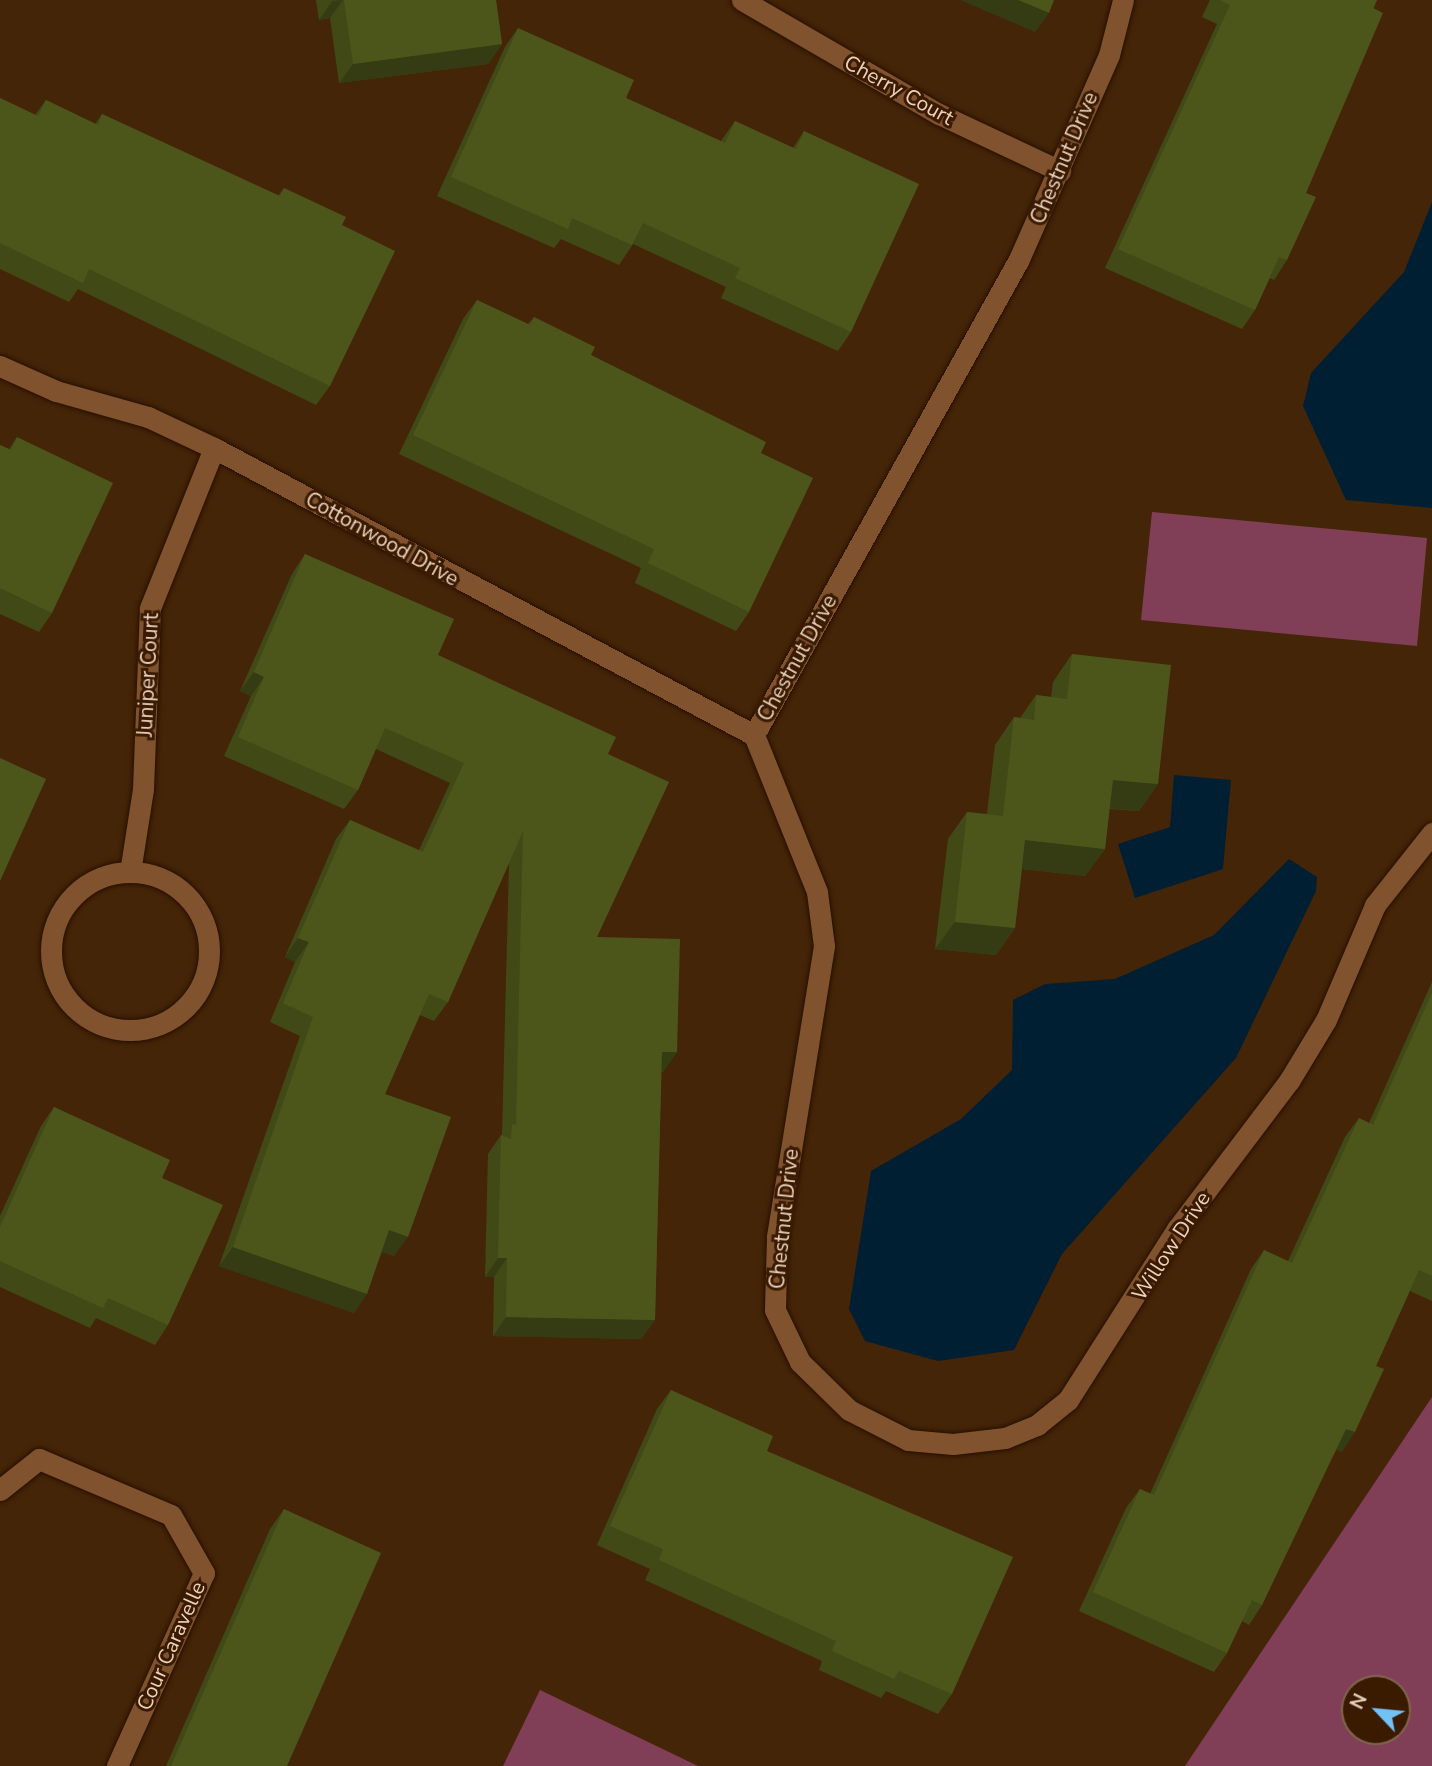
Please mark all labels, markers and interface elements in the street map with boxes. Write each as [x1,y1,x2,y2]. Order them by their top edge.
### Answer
street label: Cherry Court [840,50,958,130]
street label: Chestnut Drive [1025,88,1103,228]
street label: Cottonwood Drive [301,487,463,591]
street label: Chestnut Drive [752,590,842,726]
street label: Juniper Court [132,612,164,738]
street label: Chestnut Drive [764,1148,804,1290]
street label: Willow Drive [1126,1187,1216,1305]
street label: Cour Caravelle [131,1578,211,1714]
north arrow [1341,1675,1411,1745]
text: N [1344,1690,1374,1714]

